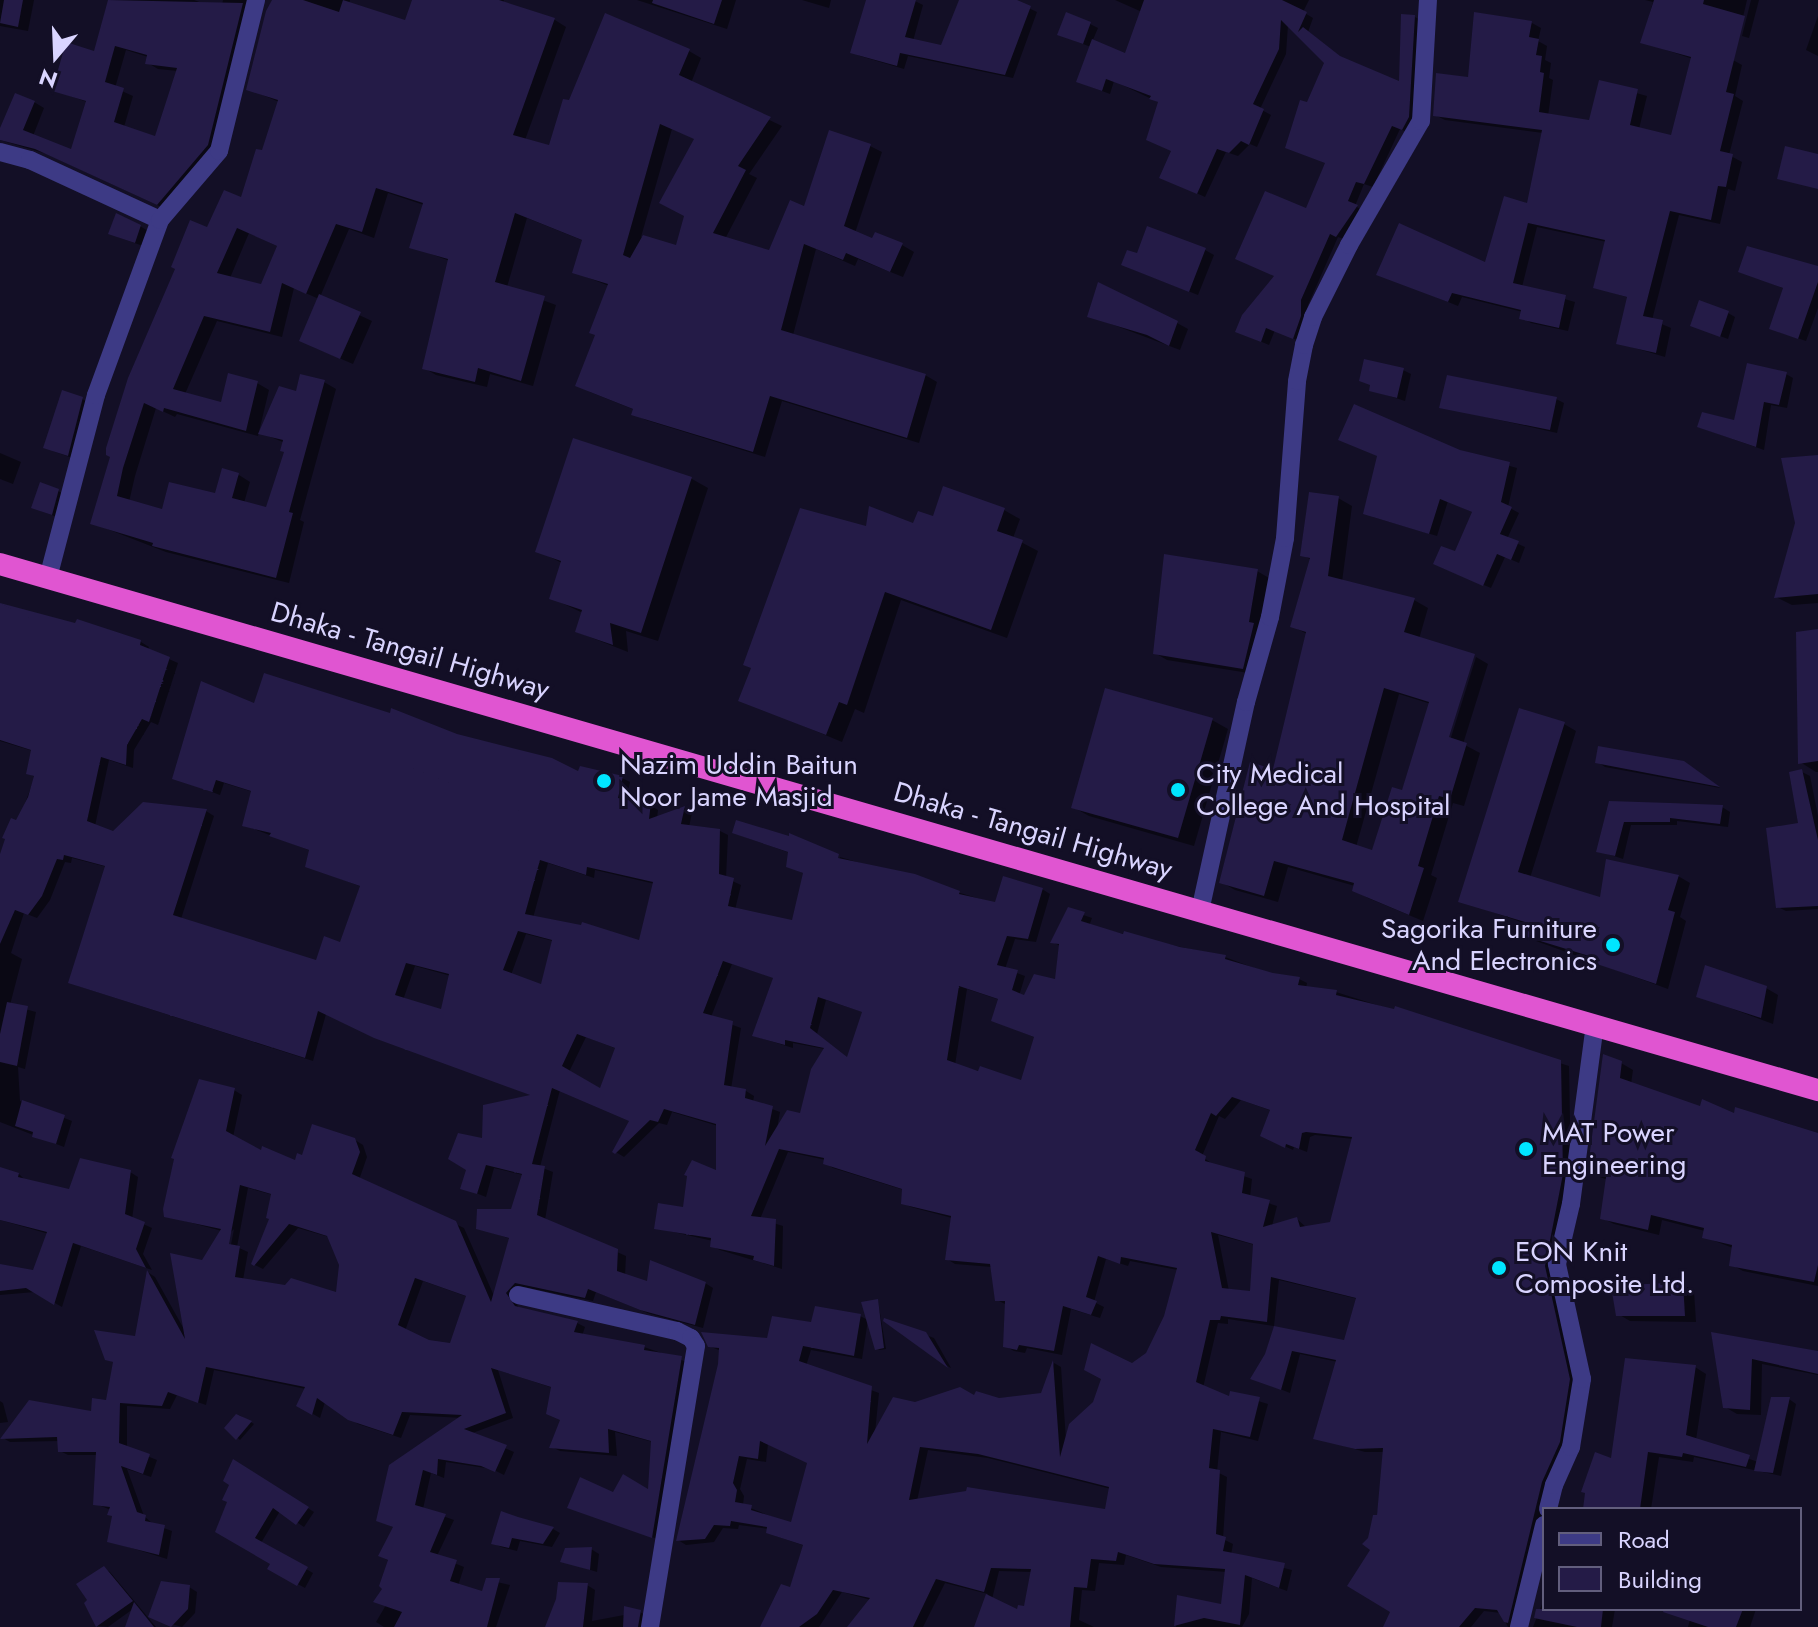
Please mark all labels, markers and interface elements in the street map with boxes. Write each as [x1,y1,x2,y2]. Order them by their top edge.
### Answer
north arrow [16,16,96,96]
text: N [35,61,62,97]
street label: Dhaka - Tangail Highway [267,595,553,707]
place label: Nazim Uddin Baitun Noor Jame Masjid [620,748,858,814]
place label: City Medical College And Hospital [1196,757,1451,823]
marker: Nazim Uddin Baitun Noor Jame Masjid [595,772,613,790]
street label: Dhaka - Tangail Highway [890,775,1176,887]
marker: City Medical College And Hospital [1167,779,1189,801]
place label: Sagorika Furniture And Electronics [1381,912,1597,978]
marker: Sagorika Furniture And Electronics [1604,936,1622,954]
place label: MAT Power Engineering [1542,1116,1686,1182]
marker: MAT Power Engineering [1517,1140,1535,1158]
place label: EON Knit Composite Ltd. [1515,1235,1694,1301]
marker: EON Knit Composite Ltd. [1490,1259,1508,1277]
legend [1542,1507,1802,1611]
text: Road [1618,1522,1670,1557]
text: Building [1618,1562,1702,1597]

